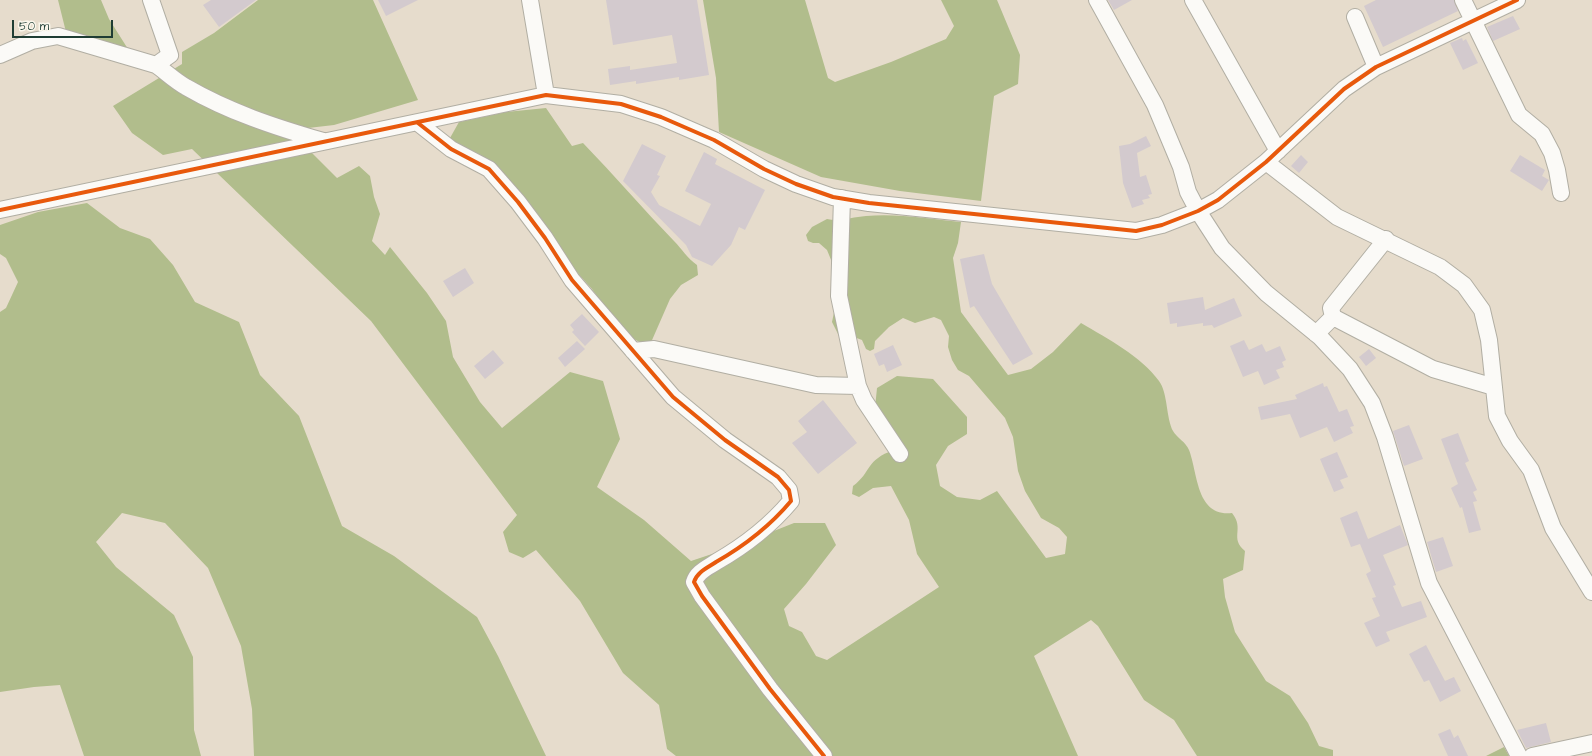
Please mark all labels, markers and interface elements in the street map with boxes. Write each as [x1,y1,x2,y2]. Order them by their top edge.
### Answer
scale bar [14,12,115,38]
text: 50 m [19,18,49,35]

